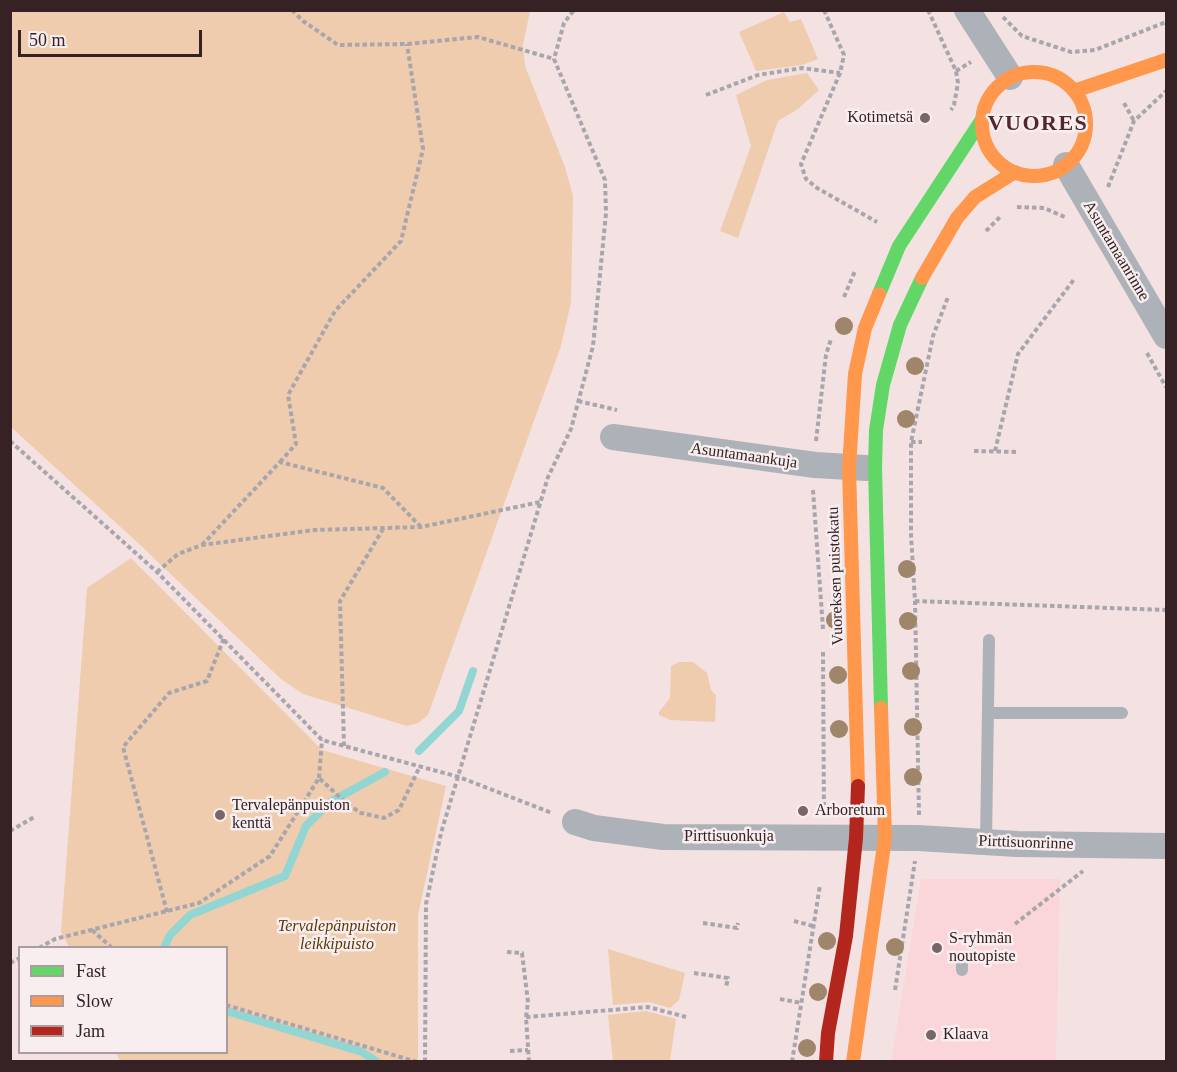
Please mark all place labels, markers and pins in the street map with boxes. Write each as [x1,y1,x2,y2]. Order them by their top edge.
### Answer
place label: Kotimetsä [847,108,913,128]
marker: Kotimetsä [918,111,932,125]
place label: Tervalepänpuiston kenttä [232,796,350,834]
place label: Arboretum [815,801,885,821]
marker: Arboretum [796,804,810,818]
marker: Tervalepänpuiston kenttä [213,808,227,822]
place label: S-ryhmän noutopiste [949,929,1016,967]
marker: S-ryhmän noutopiste [930,941,944,955]
place label: Klaava [943,1025,988,1045]
marker: Klaava [924,1028,938,1042]

